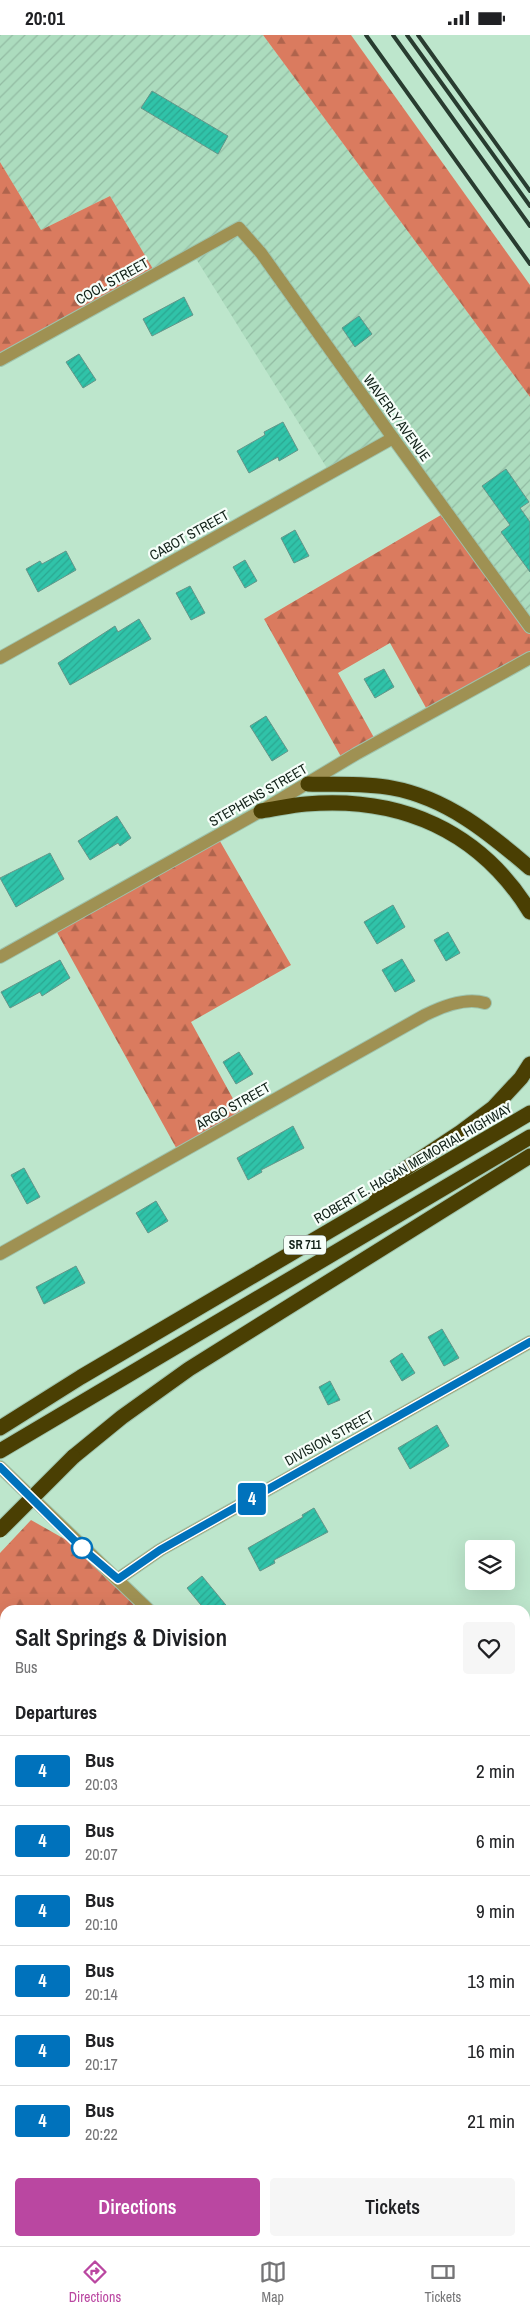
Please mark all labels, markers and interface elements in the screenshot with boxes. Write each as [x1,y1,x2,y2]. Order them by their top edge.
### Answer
text: 20:01 [25,5,65,31]
street label: COOL STREET [72,254,152,308]
street label: WAVERLY AVENUE [360,371,434,465]
street label: CABOT STREET [146,506,232,564]
street label: STEPHENS STREET [206,760,310,830]
street label: ARGO STREET [192,1078,273,1134]
street label: ROBERT E. HAGAN MEMORIAL HIGHWAY [311,1098,516,1227]
road number: SR 711 [284,1235,326,1255]
street label: DIVISION STREET [281,1406,377,1470]
line badge: 4 [236,1483,268,1515]
text: 4 [248,1486,256,1511]
unlabelled marker [71,1537,93,1559]
map controls [465,1540,515,1590]
button: layers [465,1540,515,1590]
text: Salt Springs & Division [15,1621,227,1653]
button: heart [463,1622,515,1674]
text: Bus [15,1656,38,1678]
text: Departures [15,1699,97,1725]
text: Bus [85,1747,114,1773]
text: 4 [38,1758,47,1783]
text: 2 min [476,1758,515,1784]
text: 20:03 [85,1773,118,1795]
text: Bus [85,1817,114,1843]
text: 4 [38,1828,47,1853]
text: 6 min [476,1828,515,1854]
text: 20:07 [85,1843,118,1865]
text: Bus [85,1887,114,1913]
text: 4 [38,1898,47,1923]
text: 9 min [476,1898,515,1924]
text: 20:10 [85,1913,118,1935]
text: Bus [85,1957,114,1983]
text: 4 [38,1968,47,1993]
text: 13 min [467,1968,515,1994]
text: 20:14 [85,1983,118,2005]
text: Bus [85,2027,114,2053]
text: 4 [38,2038,47,2063]
text: 16 min [467,2038,515,2064]
text: 20:17 [85,2053,118,2075]
text: Bus [85,2097,114,2123]
text: 4 [38,2108,47,2133]
text: 21 min [467,2108,515,2134]
text: 20:22 [85,2123,118,2145]
button: Directions [15,2178,260,2236]
button: Tickets [270,2178,515,2236]
tab: Directions [69,2258,121,2306]
tab: Map [259,2258,287,2306]
tab: Tickets [424,2258,461,2306]

